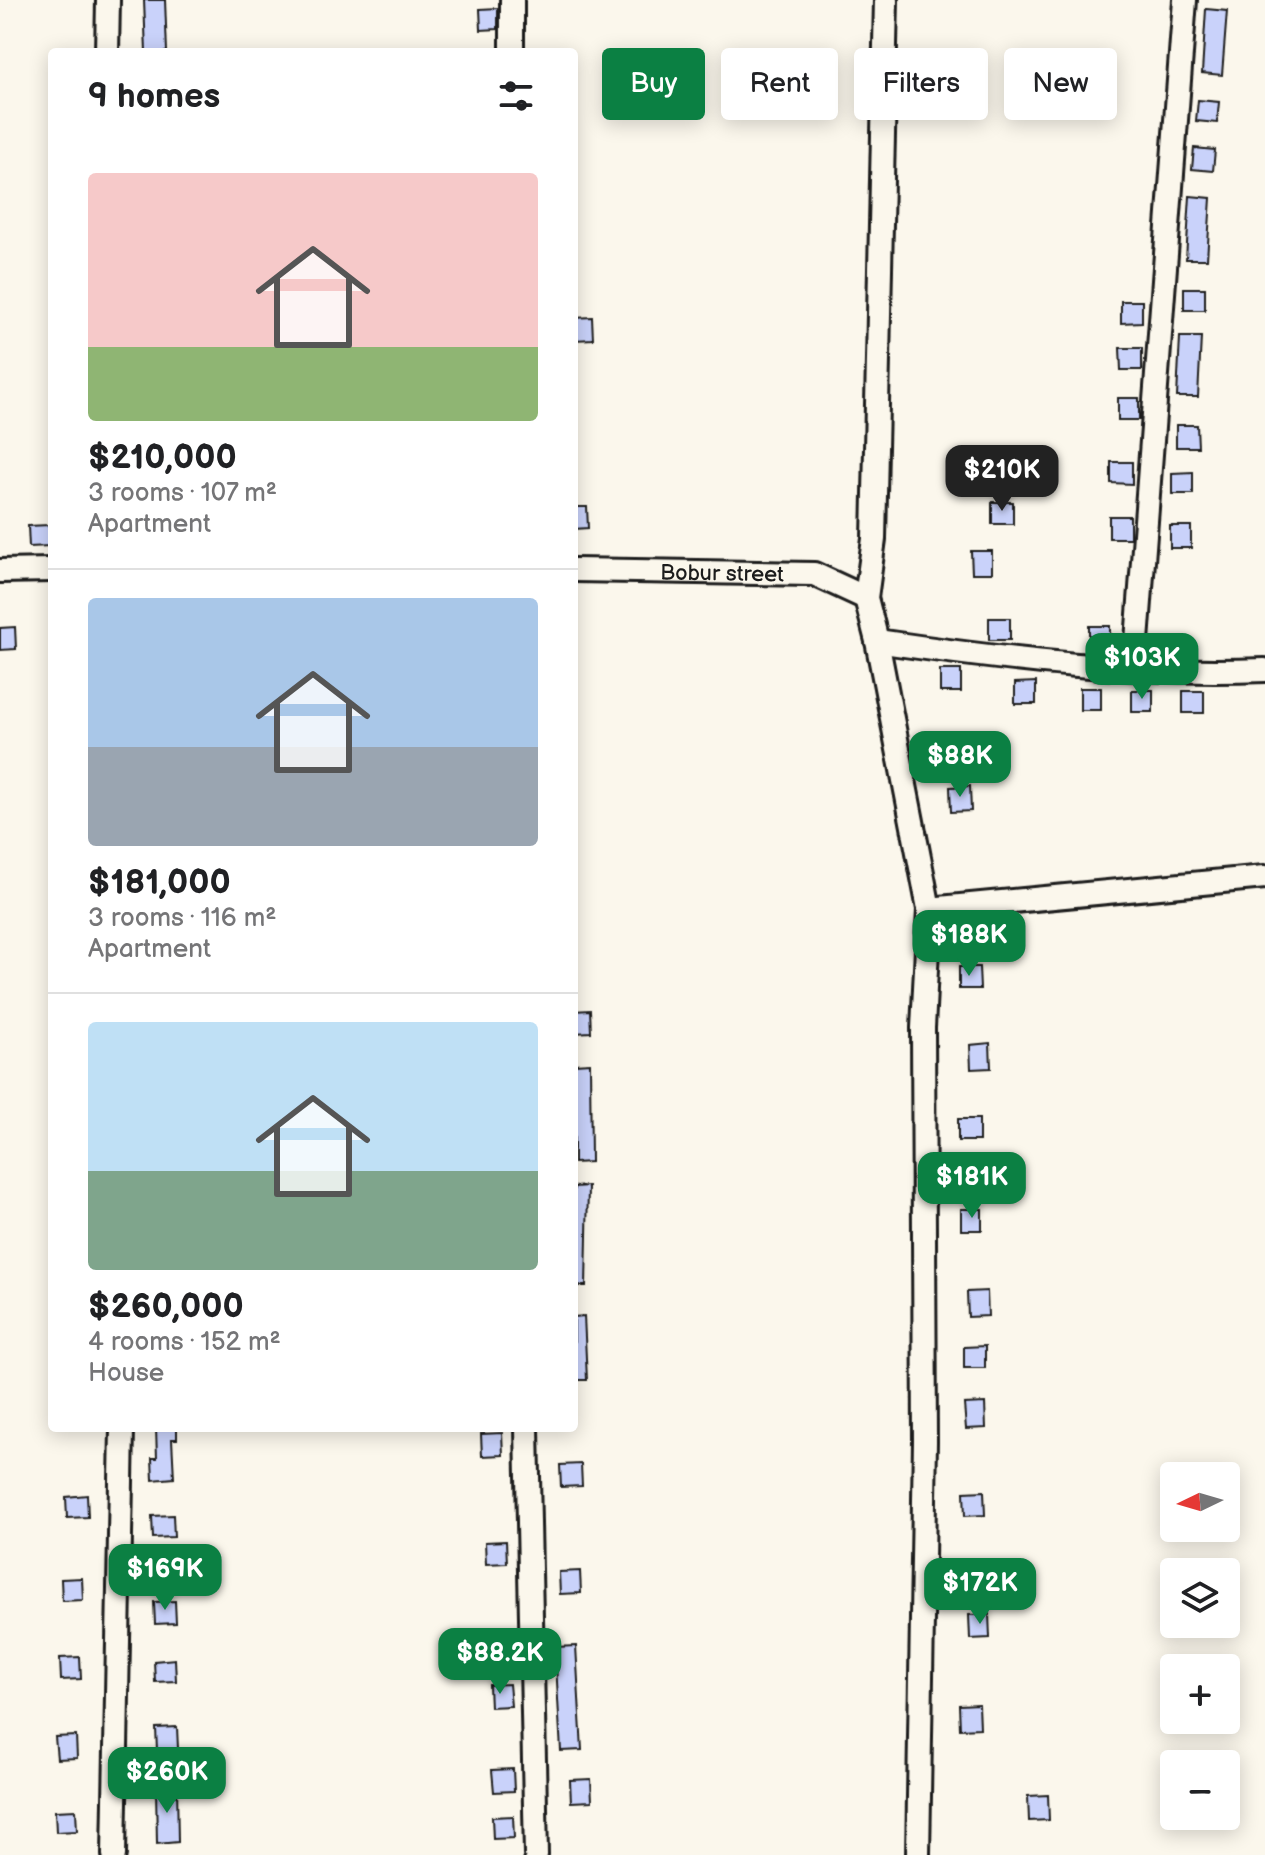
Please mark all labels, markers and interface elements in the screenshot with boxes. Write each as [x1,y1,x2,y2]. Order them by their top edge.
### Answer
chip: Buy [602,48,705,120]
chip: Rent [721,48,838,120]
chip: Filters [854,48,988,120]
chip: New [1004,48,1117,120]
icon: filters [494,74,538,118]
text: 9 homes [88,76,220,117]
icon: home [241,225,385,369]
text: $210,000 [88,437,237,478]
pin: $210K [946,445,1058,513]
text: $210K [964,455,1041,486]
text: 3 rooms · 107 m² [88,478,277,509]
text: Apartment [88,509,211,540]
street label: Bobur street [660,559,784,589]
pin: $103K [1086,633,1198,701]
text: $103K [1103,643,1181,674]
icon: home [241,650,385,794]
pin: $88K [913,731,1007,799]
text: $88K [927,741,993,772]
text: $181,000 [88,862,231,903]
text: 3 rooms · 116 m² [88,903,277,934]
pin: $188K [913,910,1025,978]
text: $188K [930,920,1008,951]
text: Apartment [88,934,211,965]
icon: home [241,1074,385,1218]
pin: $181K [916,1152,1028,1220]
text: $181K [936,1162,1008,1193]
text: $260,000 [88,1286,244,1327]
text: 4 rooms · 152 m² [88,1327,281,1358]
text: House [88,1358,164,1389]
north arrow [1160,1462,1240,1542]
map controls [1160,1462,1240,1830]
pin: $169K [109,1544,221,1612]
text: $169K [127,1554,203,1585]
pin: $172K [924,1558,1036,1626]
button: layers [1160,1558,1240,1638]
text: $172K [942,1568,1018,1599]
pin: $88.2K [435,1628,565,1696]
text: $88.2K [456,1638,544,1669]
button: + [1160,1654,1240,1734]
pin: $260K [111,1747,223,1815]
button: − [1160,1750,1240,1830]
text: $260K [126,1757,208,1788]

